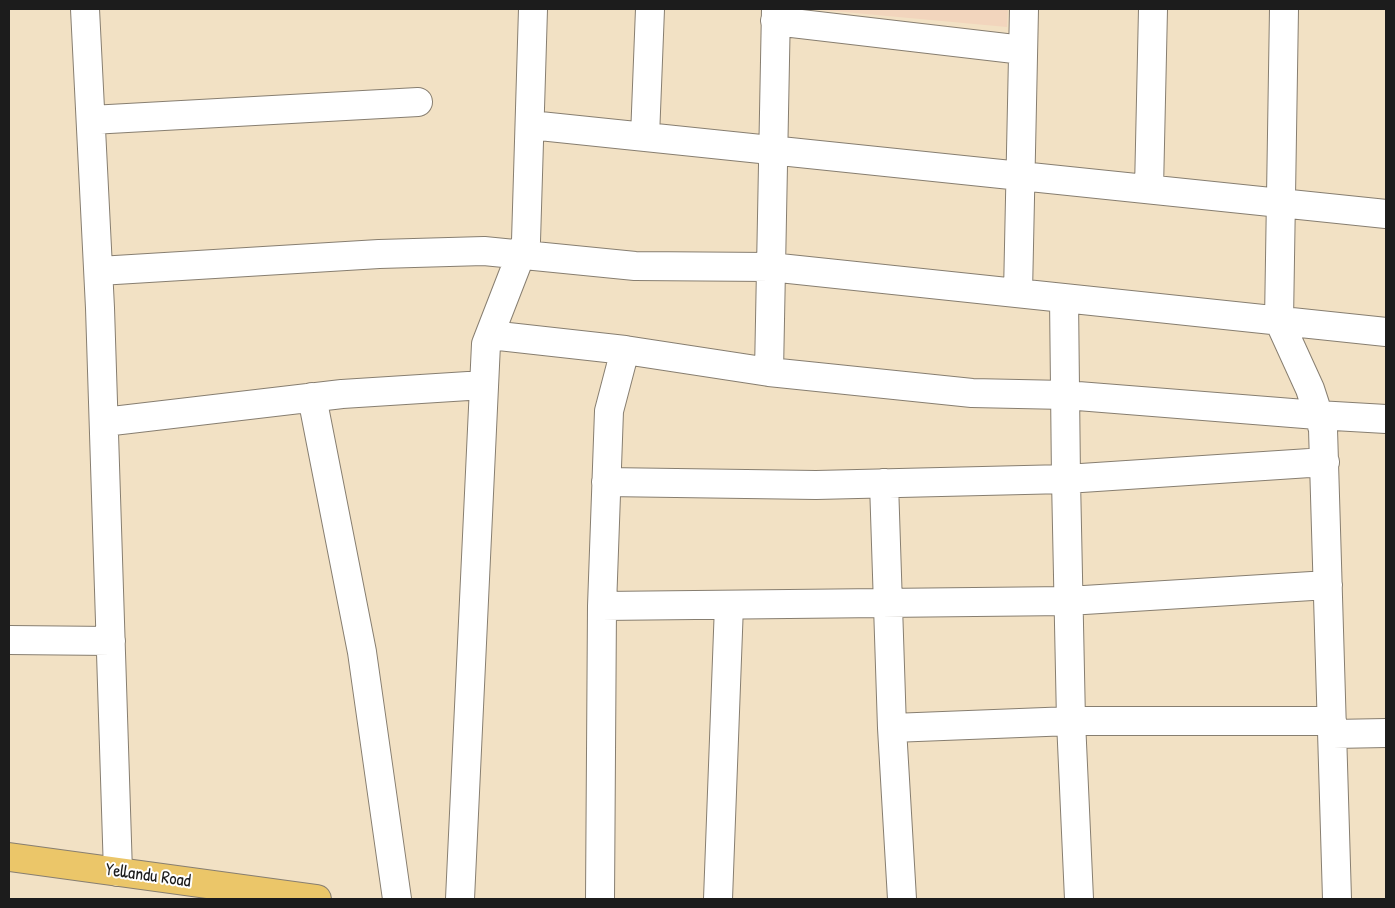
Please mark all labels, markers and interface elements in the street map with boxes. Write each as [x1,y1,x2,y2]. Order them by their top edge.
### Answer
street label: Yellandu Road [104,859,192,893]

